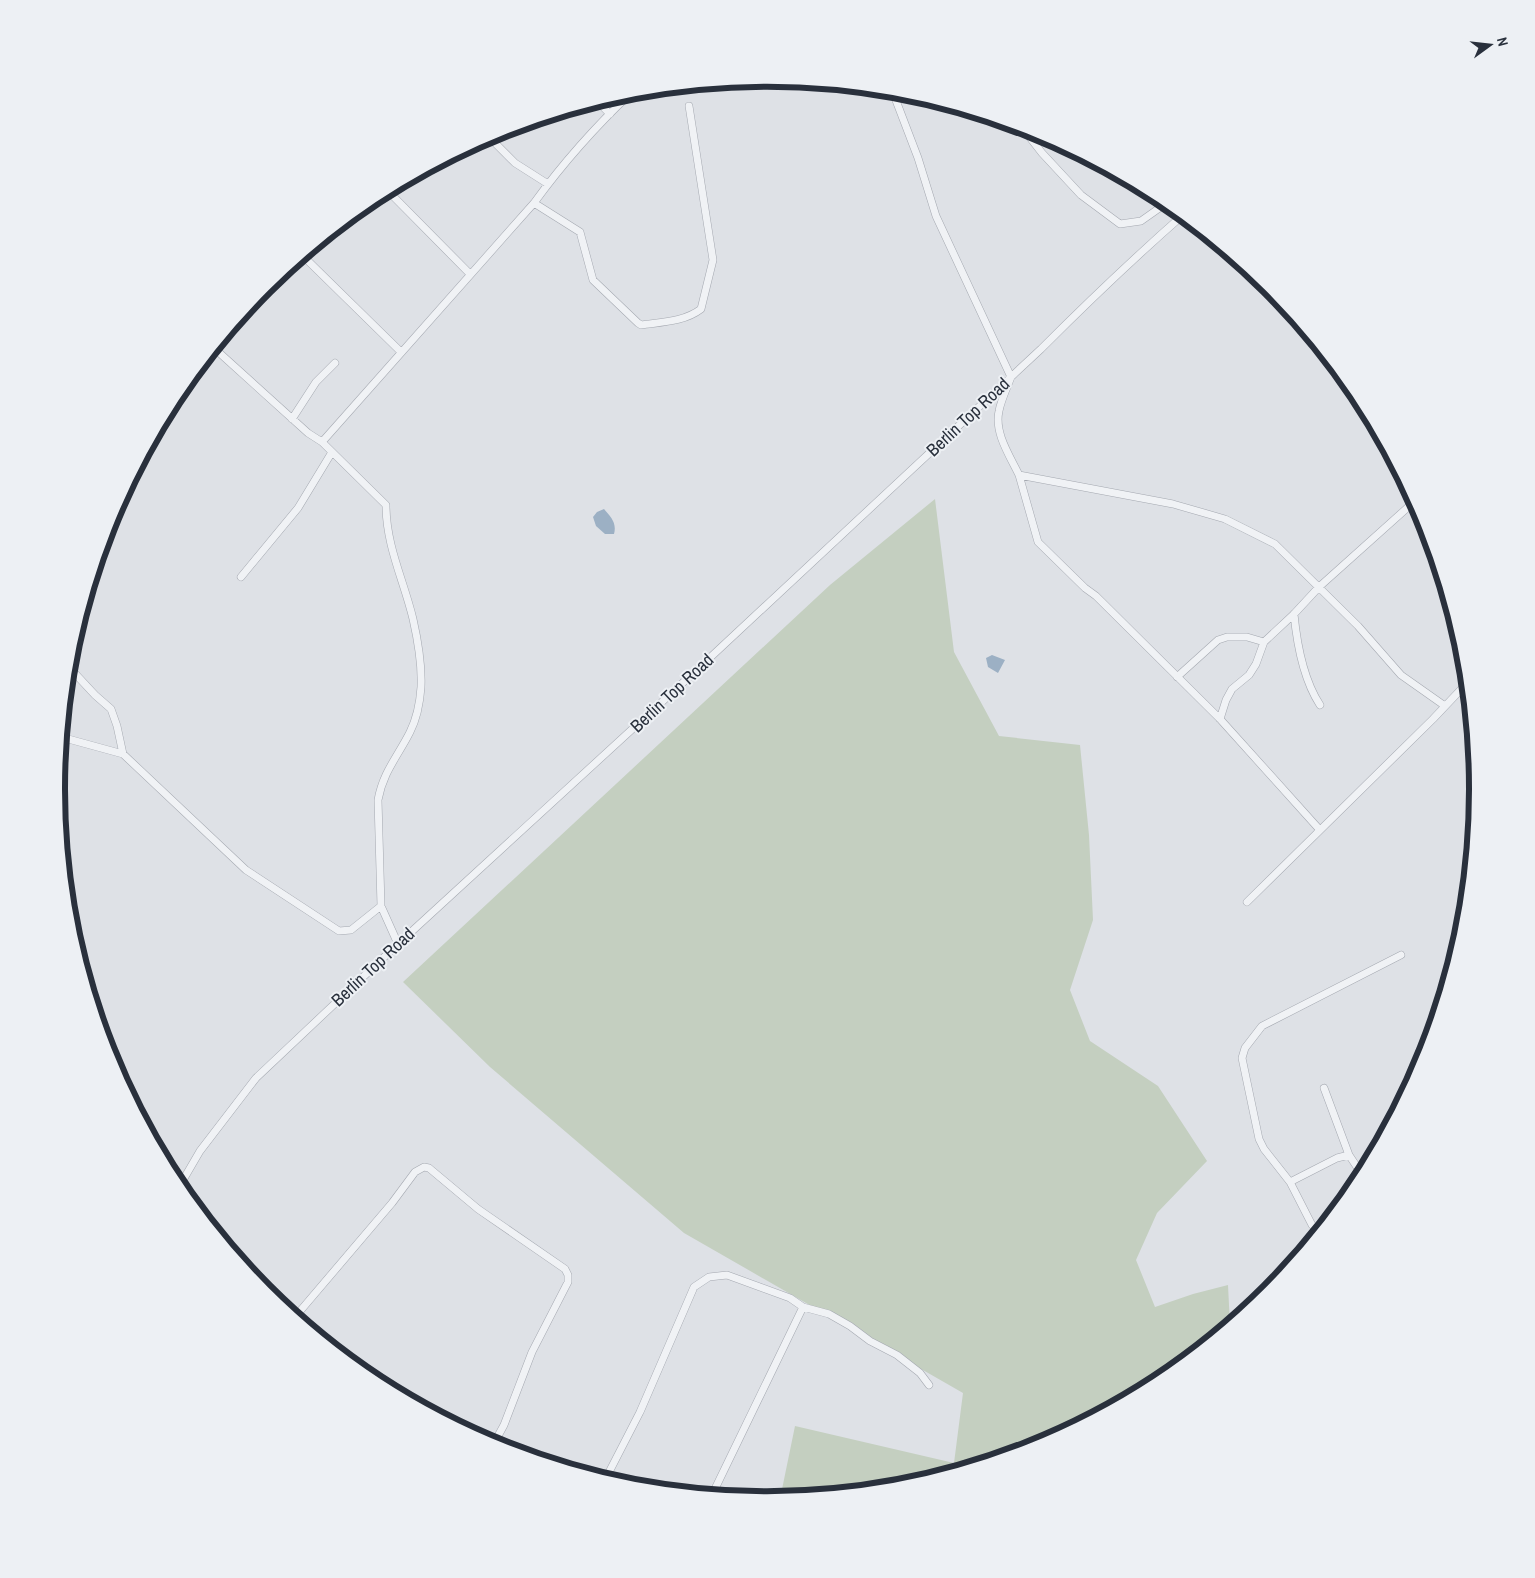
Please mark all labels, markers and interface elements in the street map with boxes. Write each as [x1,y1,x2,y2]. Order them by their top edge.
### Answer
north arrow [1465,20,1515,70]
text: N [1493,35,1512,48]
street label: Berlin Top Road [921,371,1015,462]
street label: Berlin Top Road [625,647,719,738]
street label: Berlin Top Road [326,921,420,1012]

